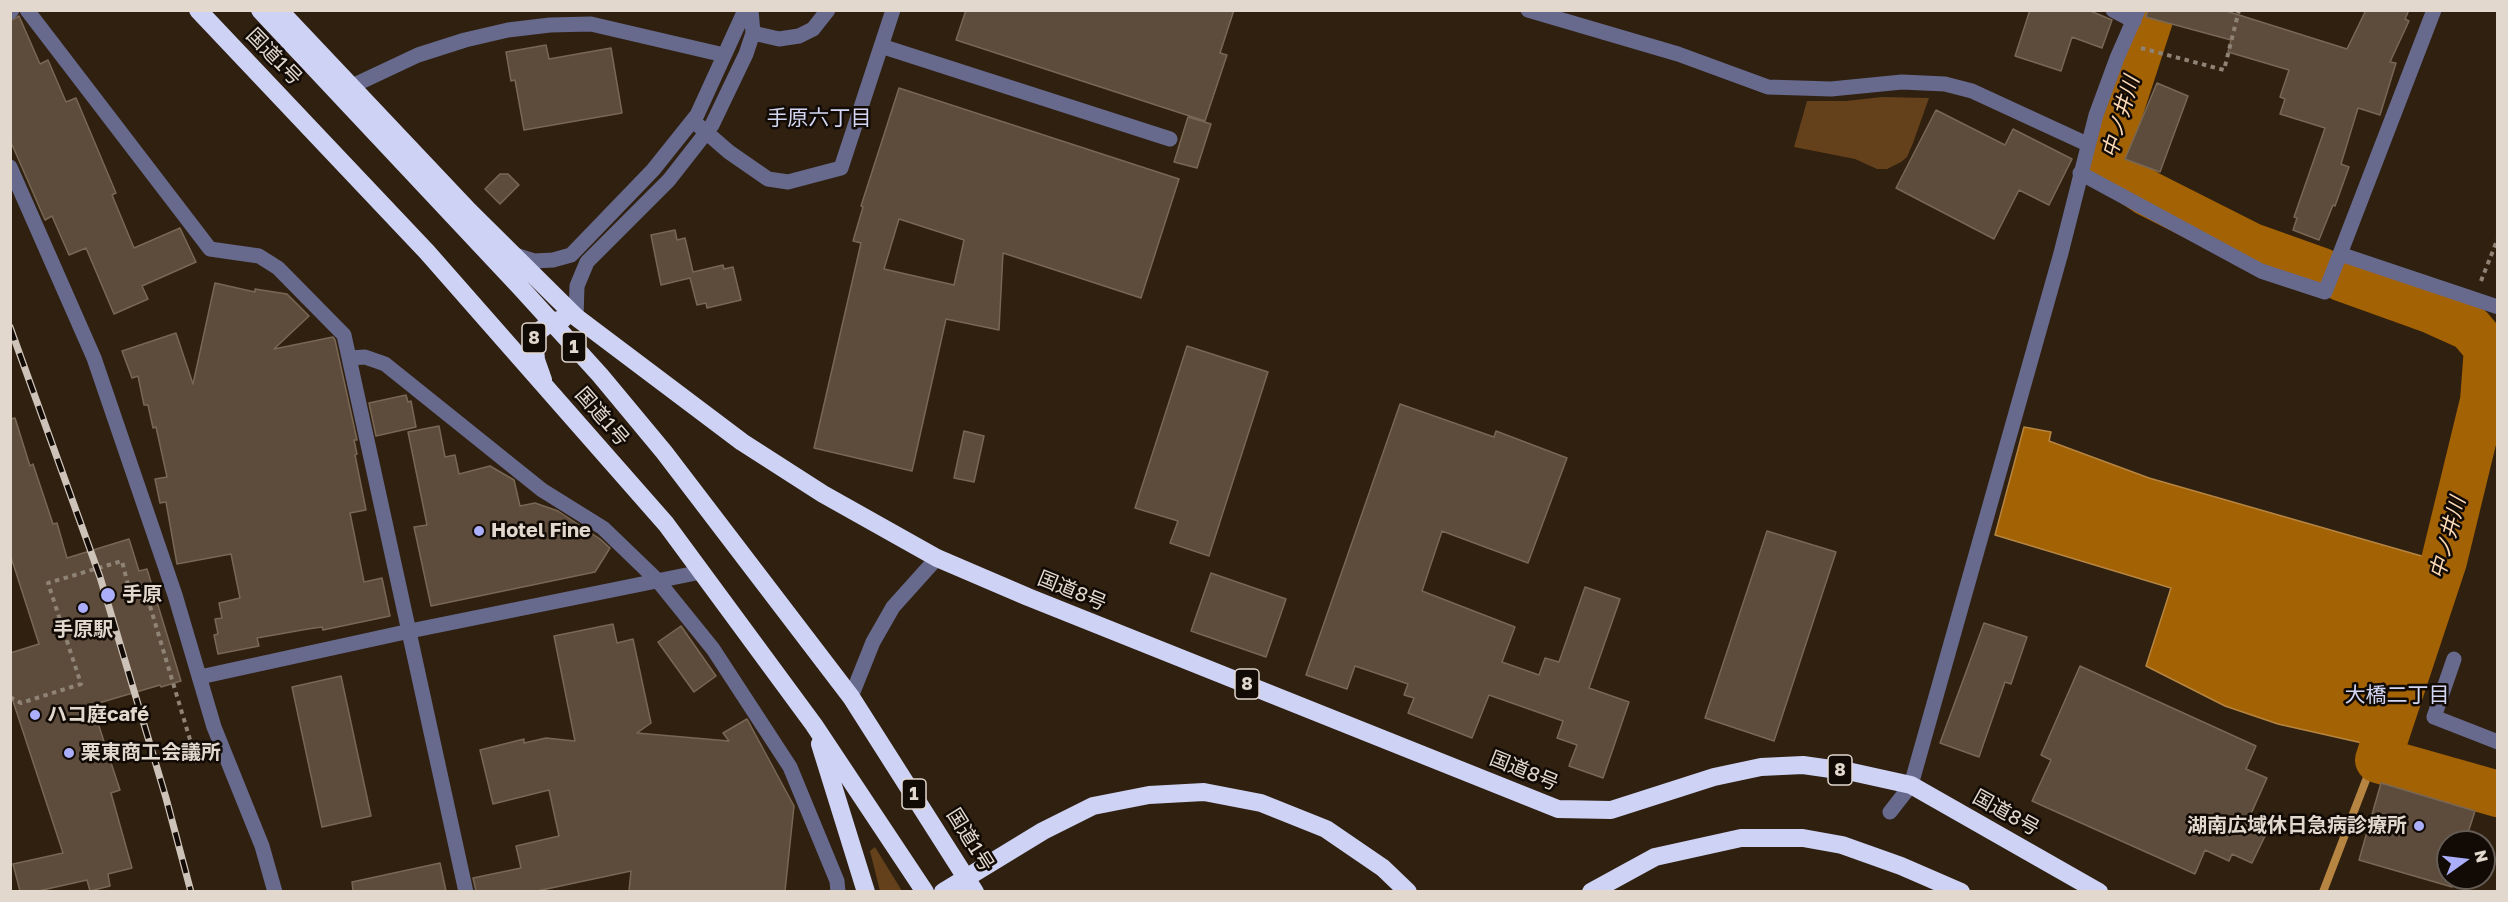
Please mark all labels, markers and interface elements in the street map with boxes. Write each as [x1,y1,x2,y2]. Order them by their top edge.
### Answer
street label: 国道1号 [241,24,307,90]
water label: 中ノ井川 [2097,73,2145,161]
district label: 手原六丁目 [767,105,871,131]
road number: 8 [522,323,546,353]
road number: 1 [562,332,586,362]
street label: 国道1号 [570,383,634,451]
water label: 中ノ井川 [2425,494,2471,582]
place label: Hotel Fine [491,519,591,543]
marker: Hotel Fine [472,524,486,538]
street label: 国道8号 [1034,566,1110,616]
place label: 手原 [122,583,162,607]
marker: 手原 [99,586,117,604]
marker: 手原駅 [76,601,90,615]
place label: 手原駅 [53,618,113,642]
road number: 8 [1235,669,1259,699]
district label: 大橋二丁目 [2345,682,2449,708]
place label: ハコ庭café [47,703,149,727]
marker: ハコ庭café [28,708,42,722]
place label: 栗東商工会議所 [81,741,221,765]
marker: 栗東商工会議所 [62,746,76,760]
street label: 国道8号 [1486,746,1562,796]
road number: 8 [1828,755,1852,785]
road number: 1 [902,779,926,809]
street label: 国道8号 [1969,785,2043,841]
street label: 国道1号 [941,804,999,876]
place label: 湖南広域休日急病診療所 [2187,814,2407,838]
marker: 湖南広域休日急病診療所 [2412,819,2426,833]
north arrow [2436,830,2496,890]
text: N [2470,848,2493,864]

